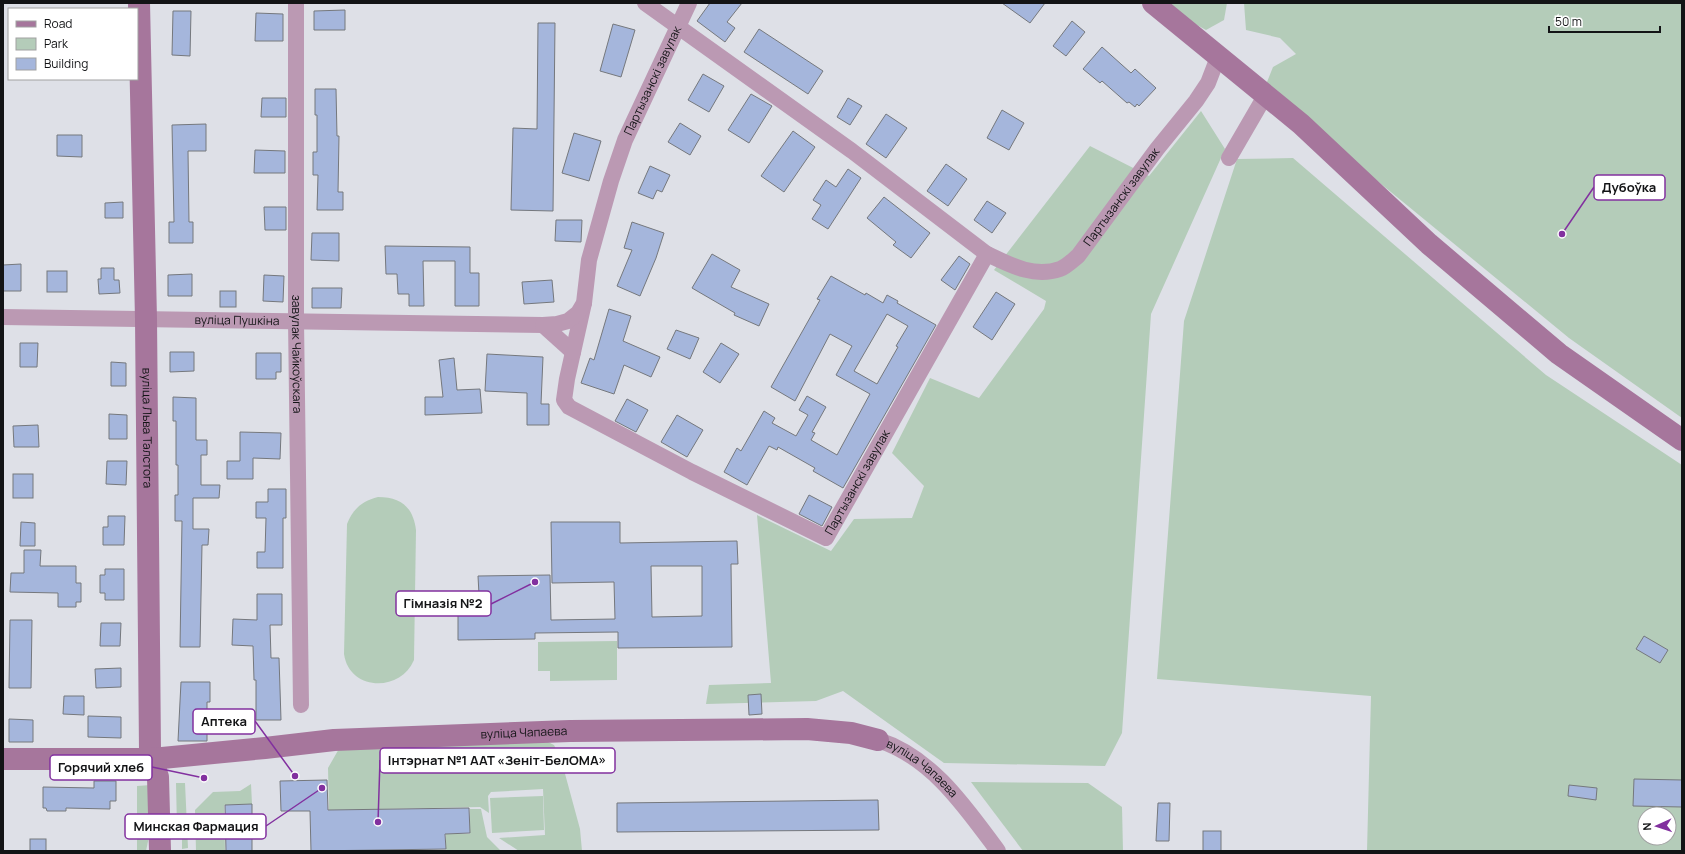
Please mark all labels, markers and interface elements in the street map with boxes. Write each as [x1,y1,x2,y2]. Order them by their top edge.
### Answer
legend [8,8,138,80]
scale bar [1549,8,1660,34]
text: 50 m [1555,13,1582,30]
text: Road [44,15,72,32]
street label: Партызанскі завулак [619,22,685,138]
text: Park [44,35,69,52]
text: Building [44,55,88,72]
street label: Партызанскі завулак [1079,143,1164,249]
callout: Дубоўка [1594,175,1665,200]
text: Дубоўка [1602,178,1656,196]
street label: завулак Чайкоўскага [288,295,306,413]
street label: вуліца Пушкіна [194,311,280,329]
street label: вуліца Льва Талстога [138,368,157,488]
street label: Партызанскі завулак [820,426,894,538]
callout: Гімназія №2 [396,591,491,616]
text: Гімназія №2 [404,594,483,612]
callout: Аптека [193,709,255,734]
text: Аптека [201,712,247,730]
street label: вуліца Чапаева [480,722,568,742]
street label: вуліца Чапаева [884,735,962,801]
callout: Інтэрнат №1 ААТ «Зеніт-БелОМА» [380,748,615,773]
text: Інтэрнат №1 ААТ «Зеніт-БелОМА» [388,751,606,769]
callout: Горячий хлеб [50,755,152,780]
text: Горячий хлеб [58,758,144,776]
north arrow [1637,806,1677,846]
callout: Минская Фармация [125,814,266,839]
text: Минская Фармация [133,817,259,835]
text: N [1639,822,1654,831]

